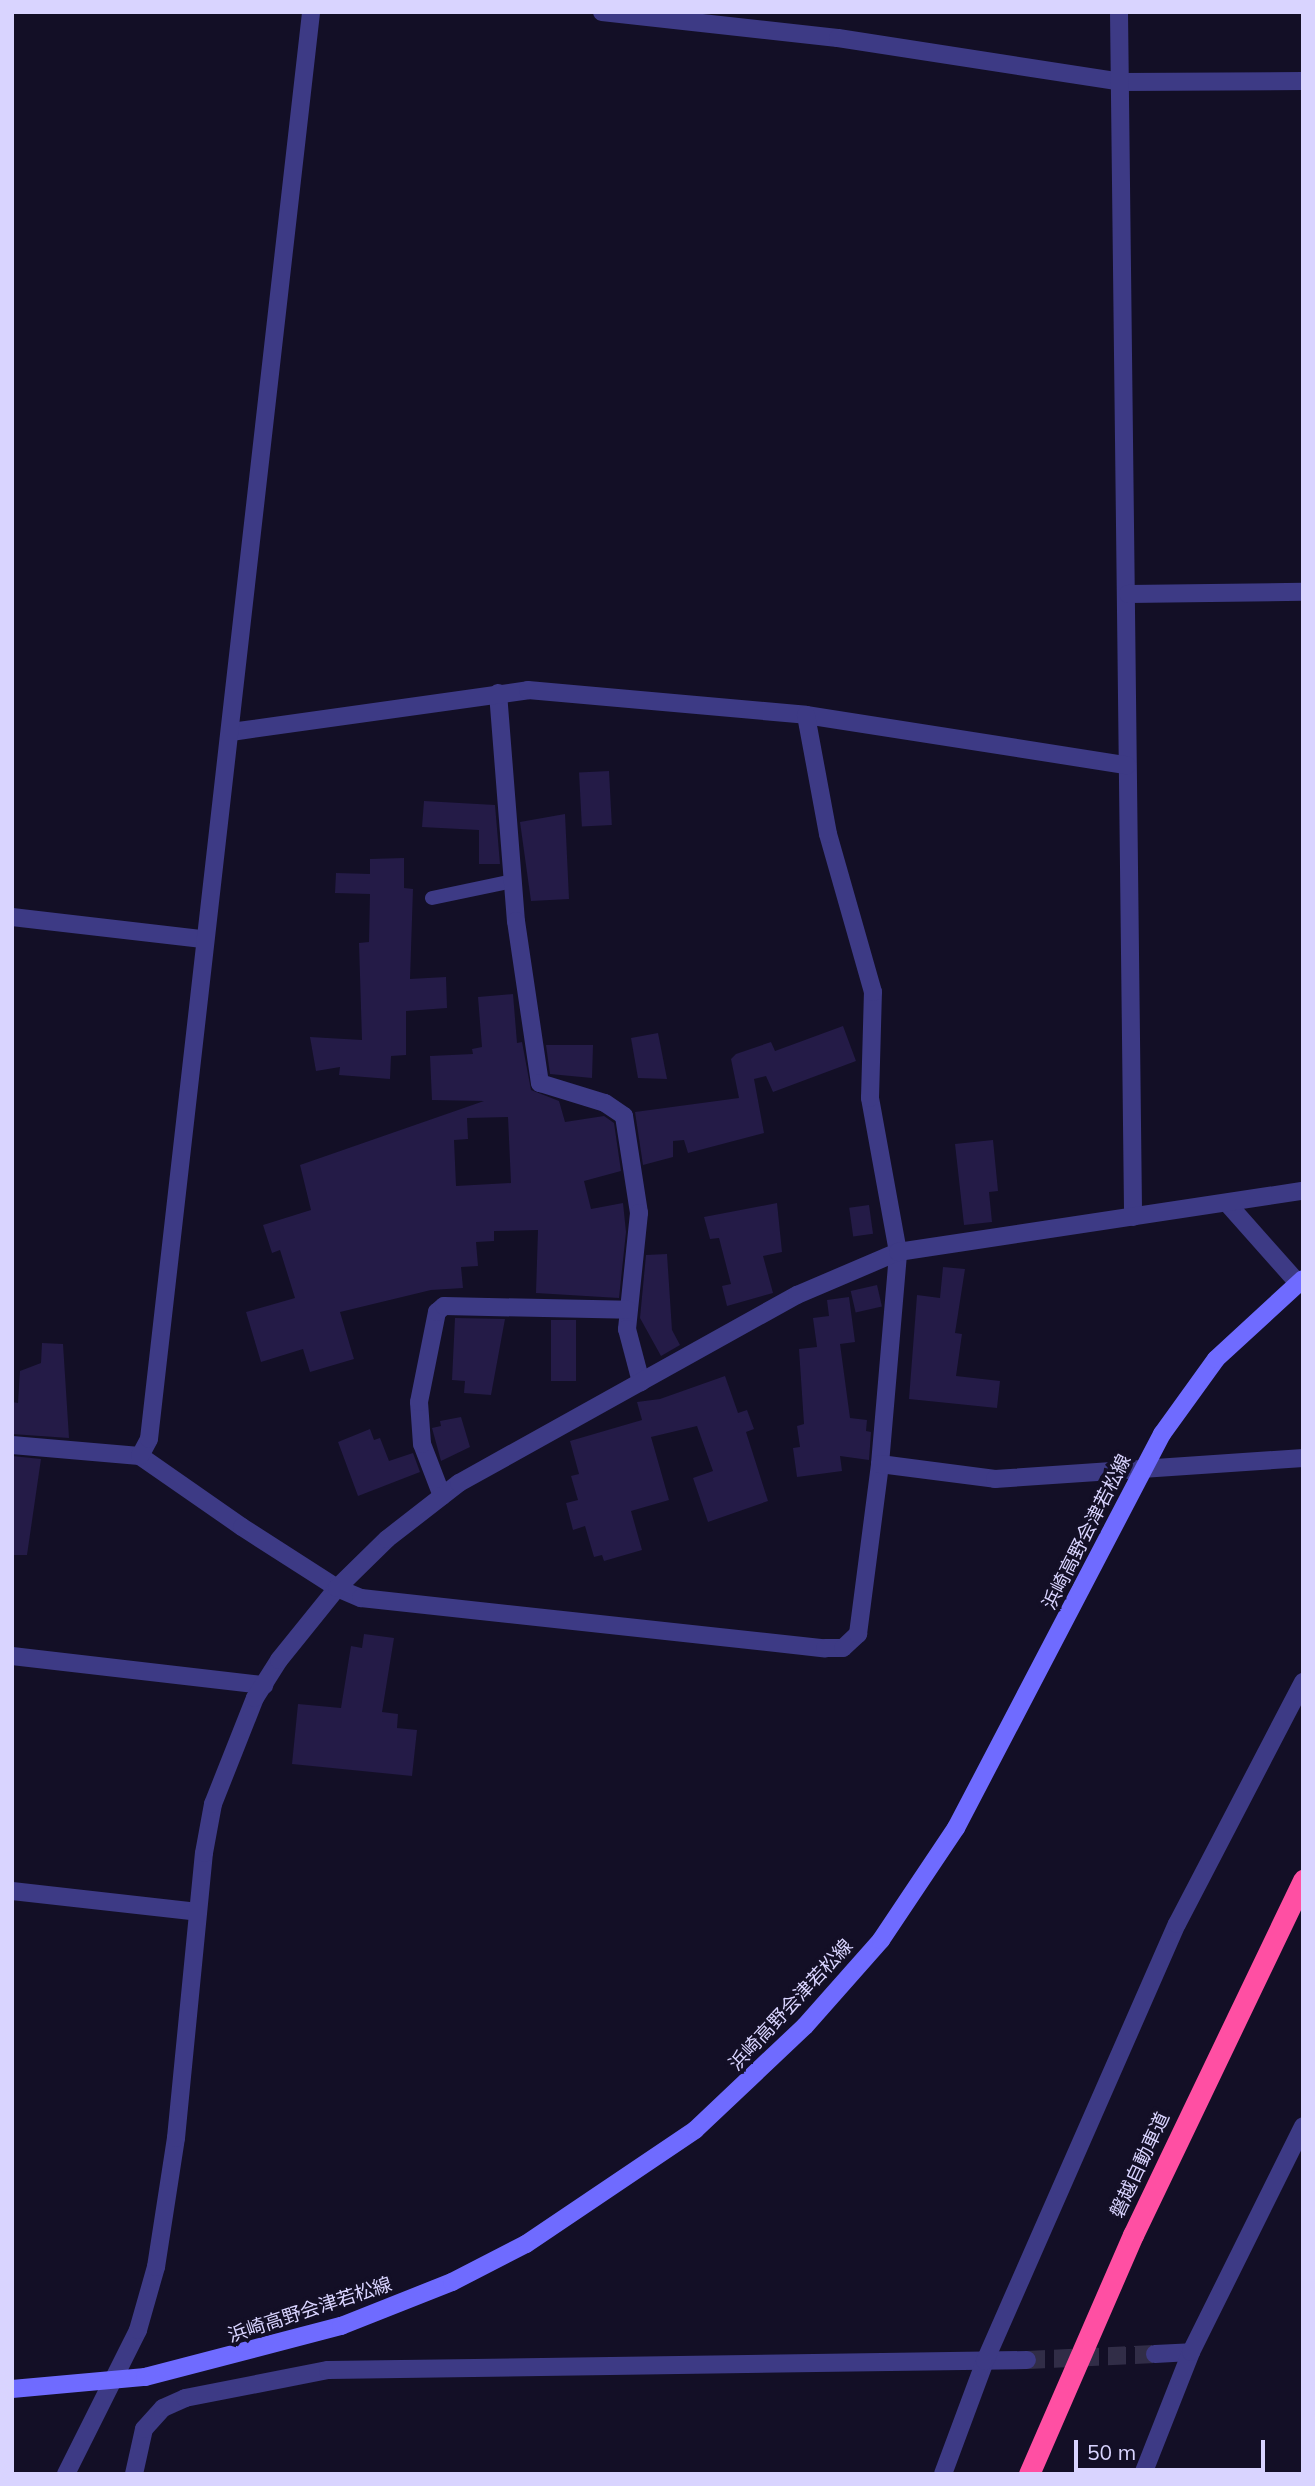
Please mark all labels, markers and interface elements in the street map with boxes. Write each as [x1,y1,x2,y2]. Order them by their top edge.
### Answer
street label: 浜崎高野会津若松線 [1038,1451,1136,1613]
street label: 浜崎高野会津若松線 [724,1935,858,2075]
street label: 磐越自動車道 [1106,2109,1174,2221]
street label: 浜崎高野会津若松線 [225,2273,395,2347]
scale bar [1077,2426,1268,2470]
text: 50 m [1087,2439,1136,2465]

